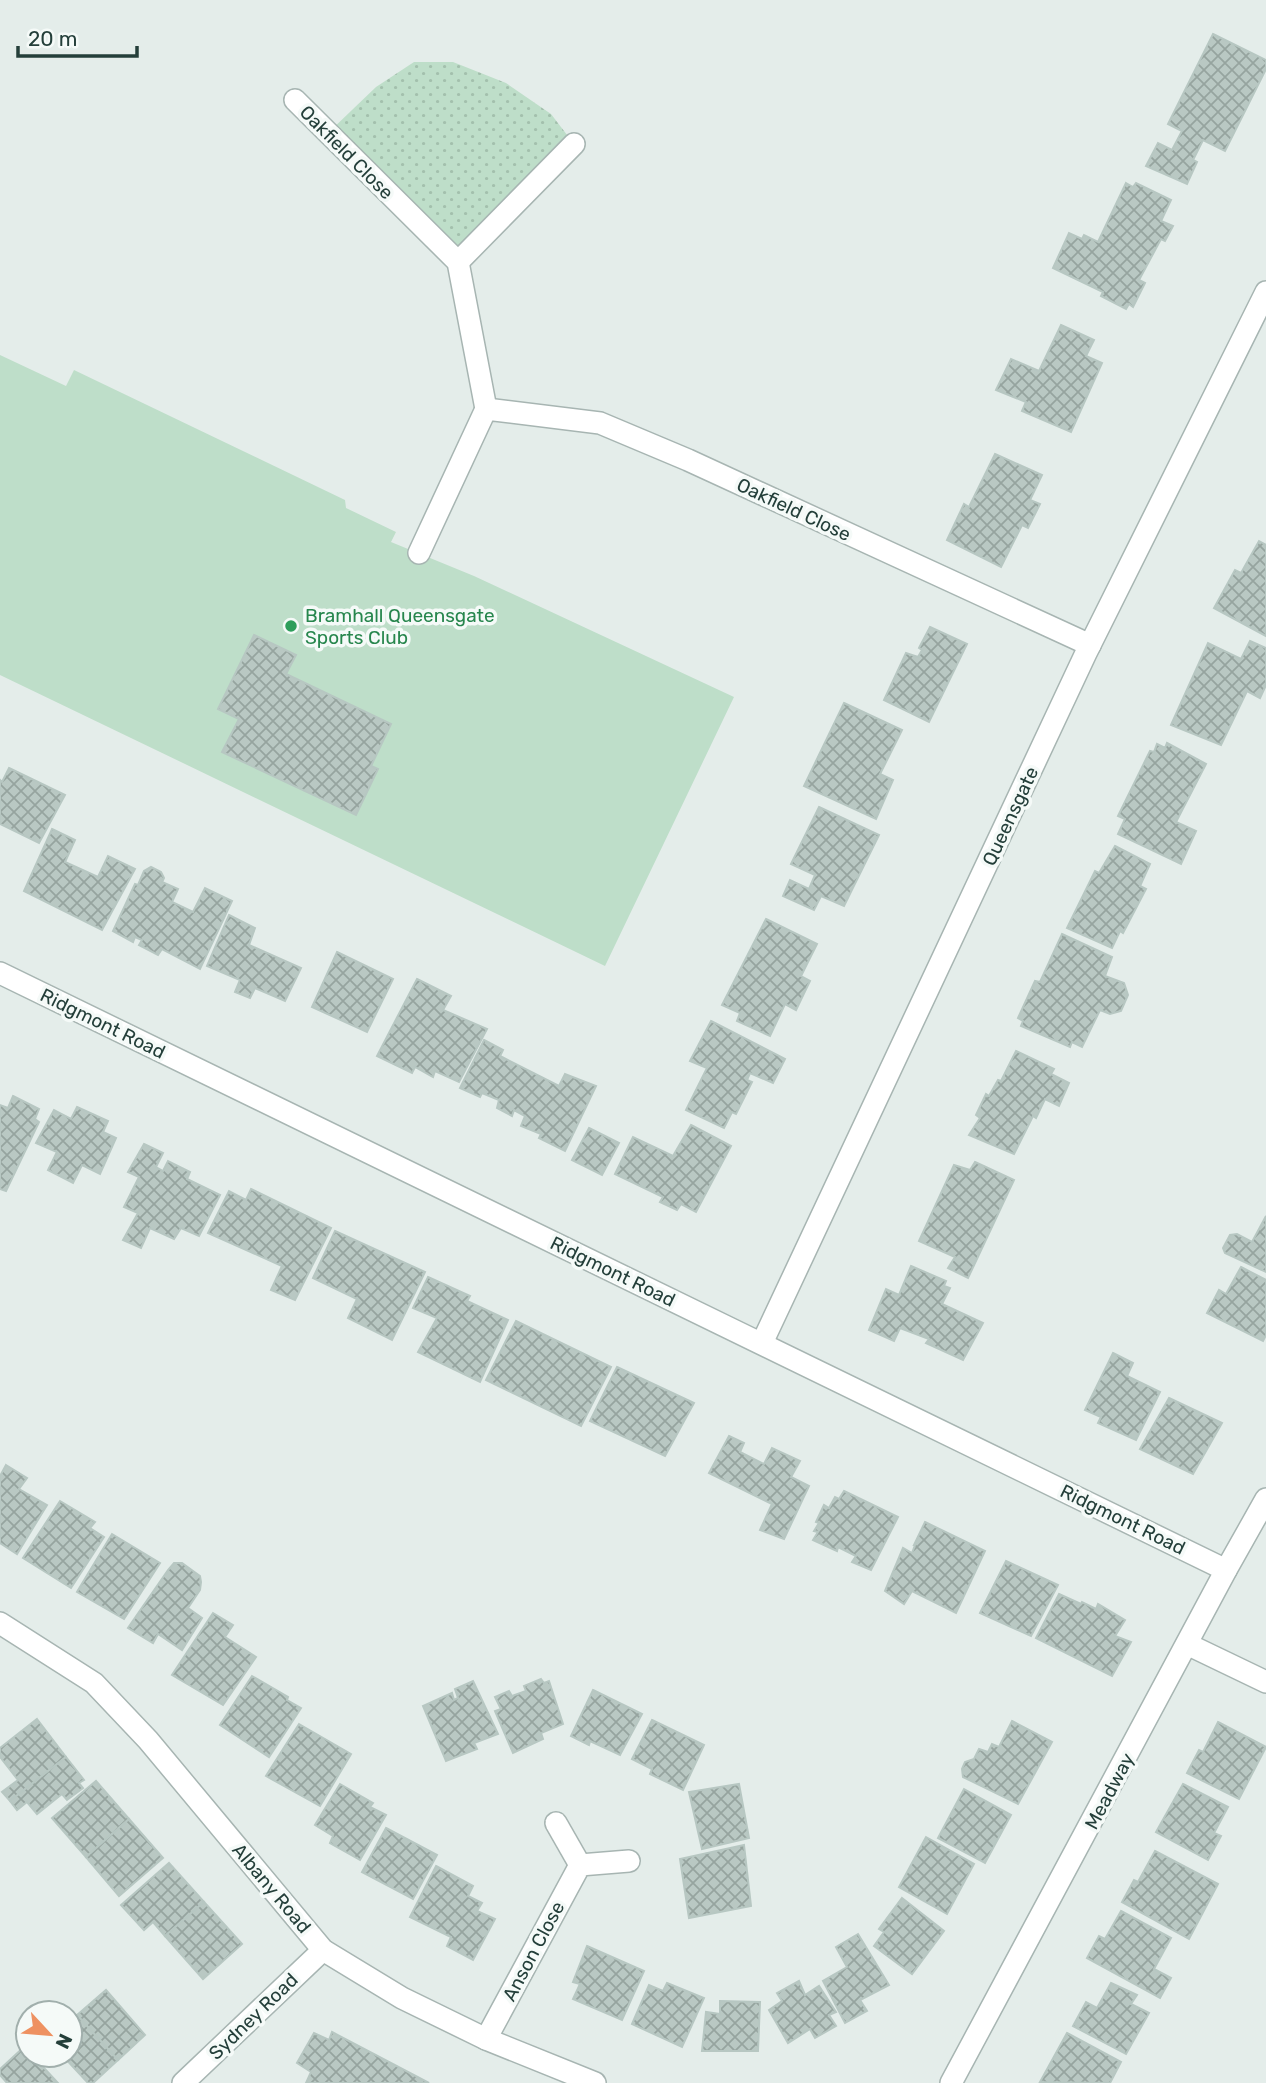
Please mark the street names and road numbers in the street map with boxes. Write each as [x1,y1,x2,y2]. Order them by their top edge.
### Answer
street label: Oakfield Close [295,101,398,204]
street label: Oakfield Close [733,473,855,546]
street label: Queensgate [978,763,1043,869]
street label: Ridgmont Road [37,983,169,1064]
street label: Ridgmont Road [547,1231,679,1312]
street label: Ridgmont Road [1057,1479,1189,1560]
street label: Meadway [1080,1749,1139,1833]
street label: Albany Road [227,1839,316,1938]
street label: Anson Close [498,1897,569,2005]
street label: Sydney Road [204,1968,303,2064]

